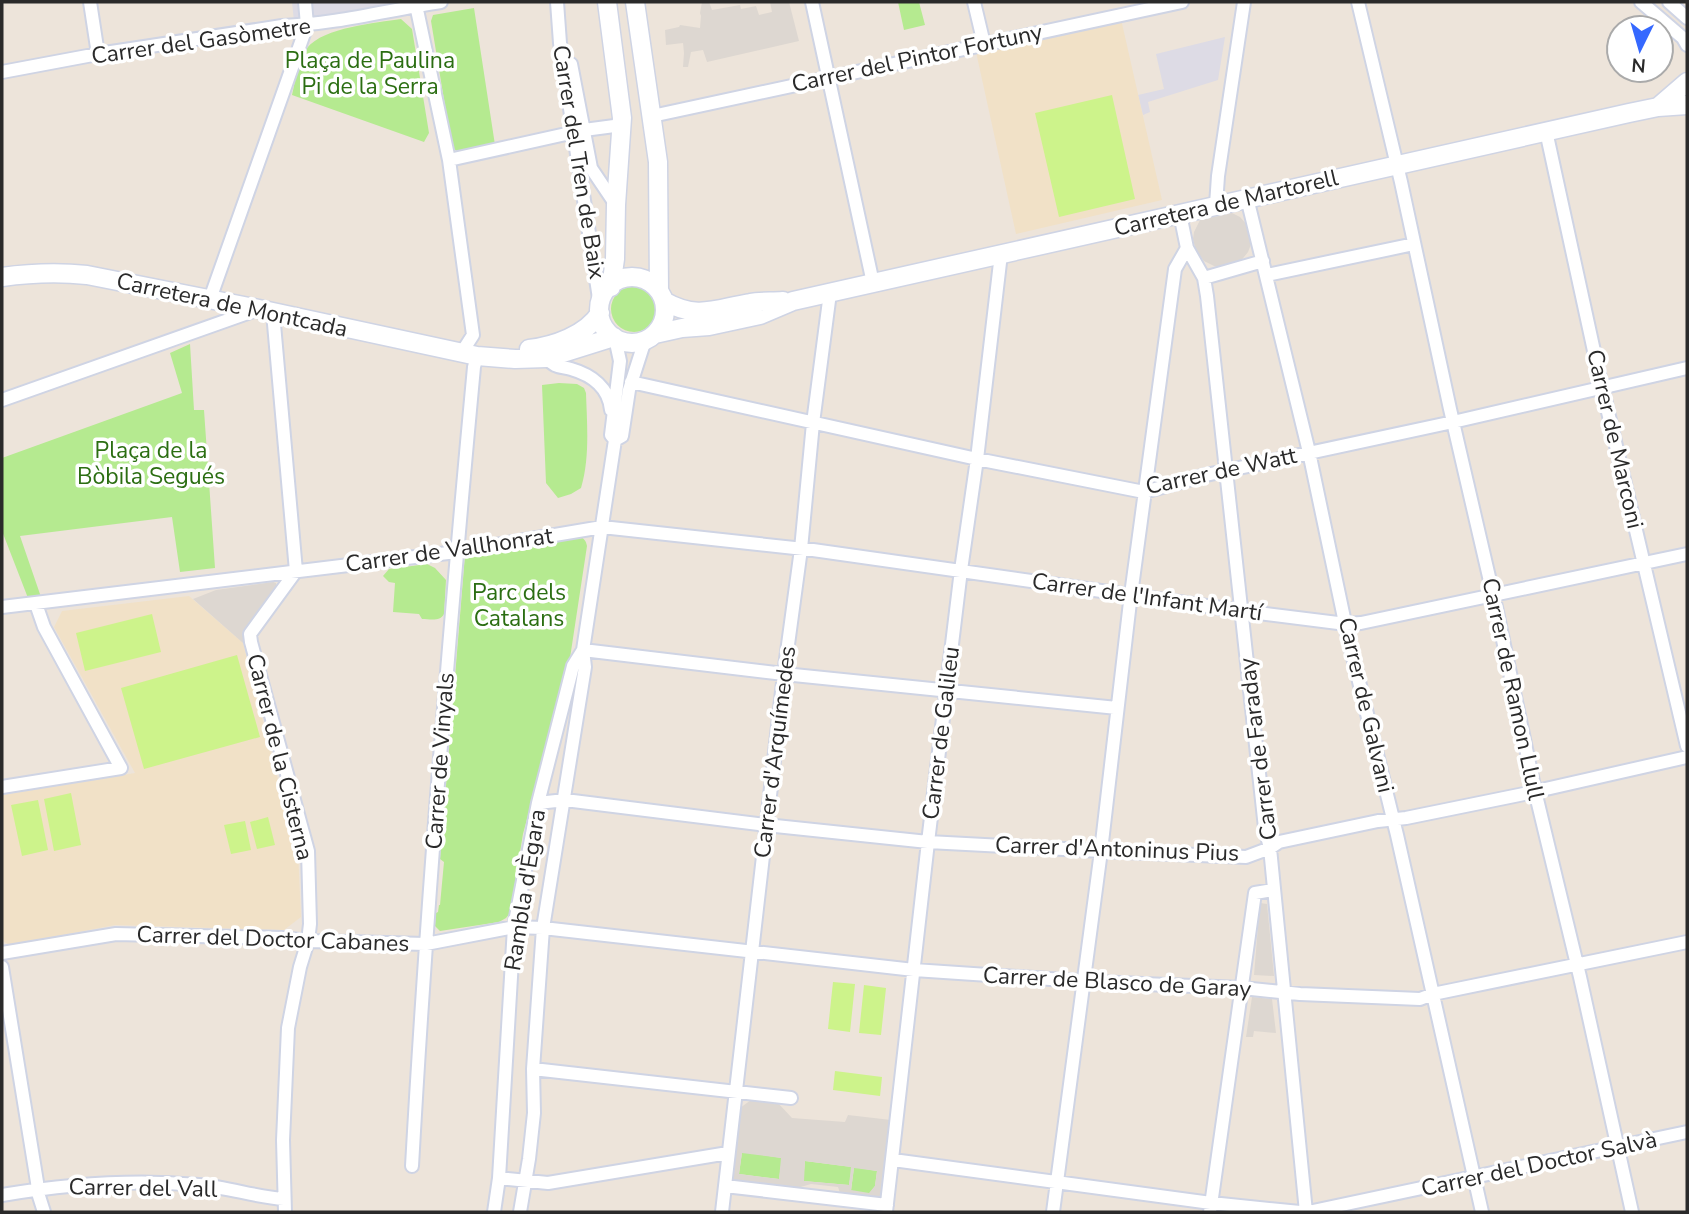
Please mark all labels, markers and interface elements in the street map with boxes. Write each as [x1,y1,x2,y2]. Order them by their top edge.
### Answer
street label: Carrer del Gasòmetre [89,10,313,72]
north arrow [1605,14,1675,84]
street label: Carrer del Pintor Fortuny [789,16,1045,100]
street label: Carrer del Tren de Baix [545,43,613,281]
park label: Plaça de Paulina Pi de la Serra [285,45,455,102]
text: N [1630,51,1647,79]
street label: Carretera de Martorell [1111,162,1341,244]
street label: Carretera de Montcada [114,265,350,345]
street label: Carrer de Marconi [1579,346,1651,532]
park label: Plaça de la Bòbila Segués [77,435,225,492]
street label: Carrer de Watt [1143,440,1300,502]
street label: Carrer de Vallhonrat [343,520,556,580]
street label: Carrer de l'Infant Martí [1030,565,1266,629]
street label: Carrer de Ramon Llull [1474,575,1552,803]
park label: Parc dels Catalans [472,577,566,634]
street label: Carrer de Galvani [1331,614,1401,796]
street label: Carrer d'Arquímedes [747,644,803,860]
street label: Carrer de Galileu [915,645,967,821]
street label: Carrer de la Cisterna [239,650,321,864]
street label: Carrer de Faraday [1231,656,1285,842]
street label: Carrer de Vinyals [418,672,462,850]
street label: Rambla d'Ègara [497,807,553,973]
street label: Carrer d'Antoninus Pius [994,829,1240,869]
street label: Carrer del Doctor Cabanes [136,919,410,959]
street label: Carrer de Blasco de Garay [982,959,1252,1005]
street label: Carrer del Doctor Salvà [1418,1124,1660,1204]
street label: Carrer del Vall [68,1171,218,1205]

